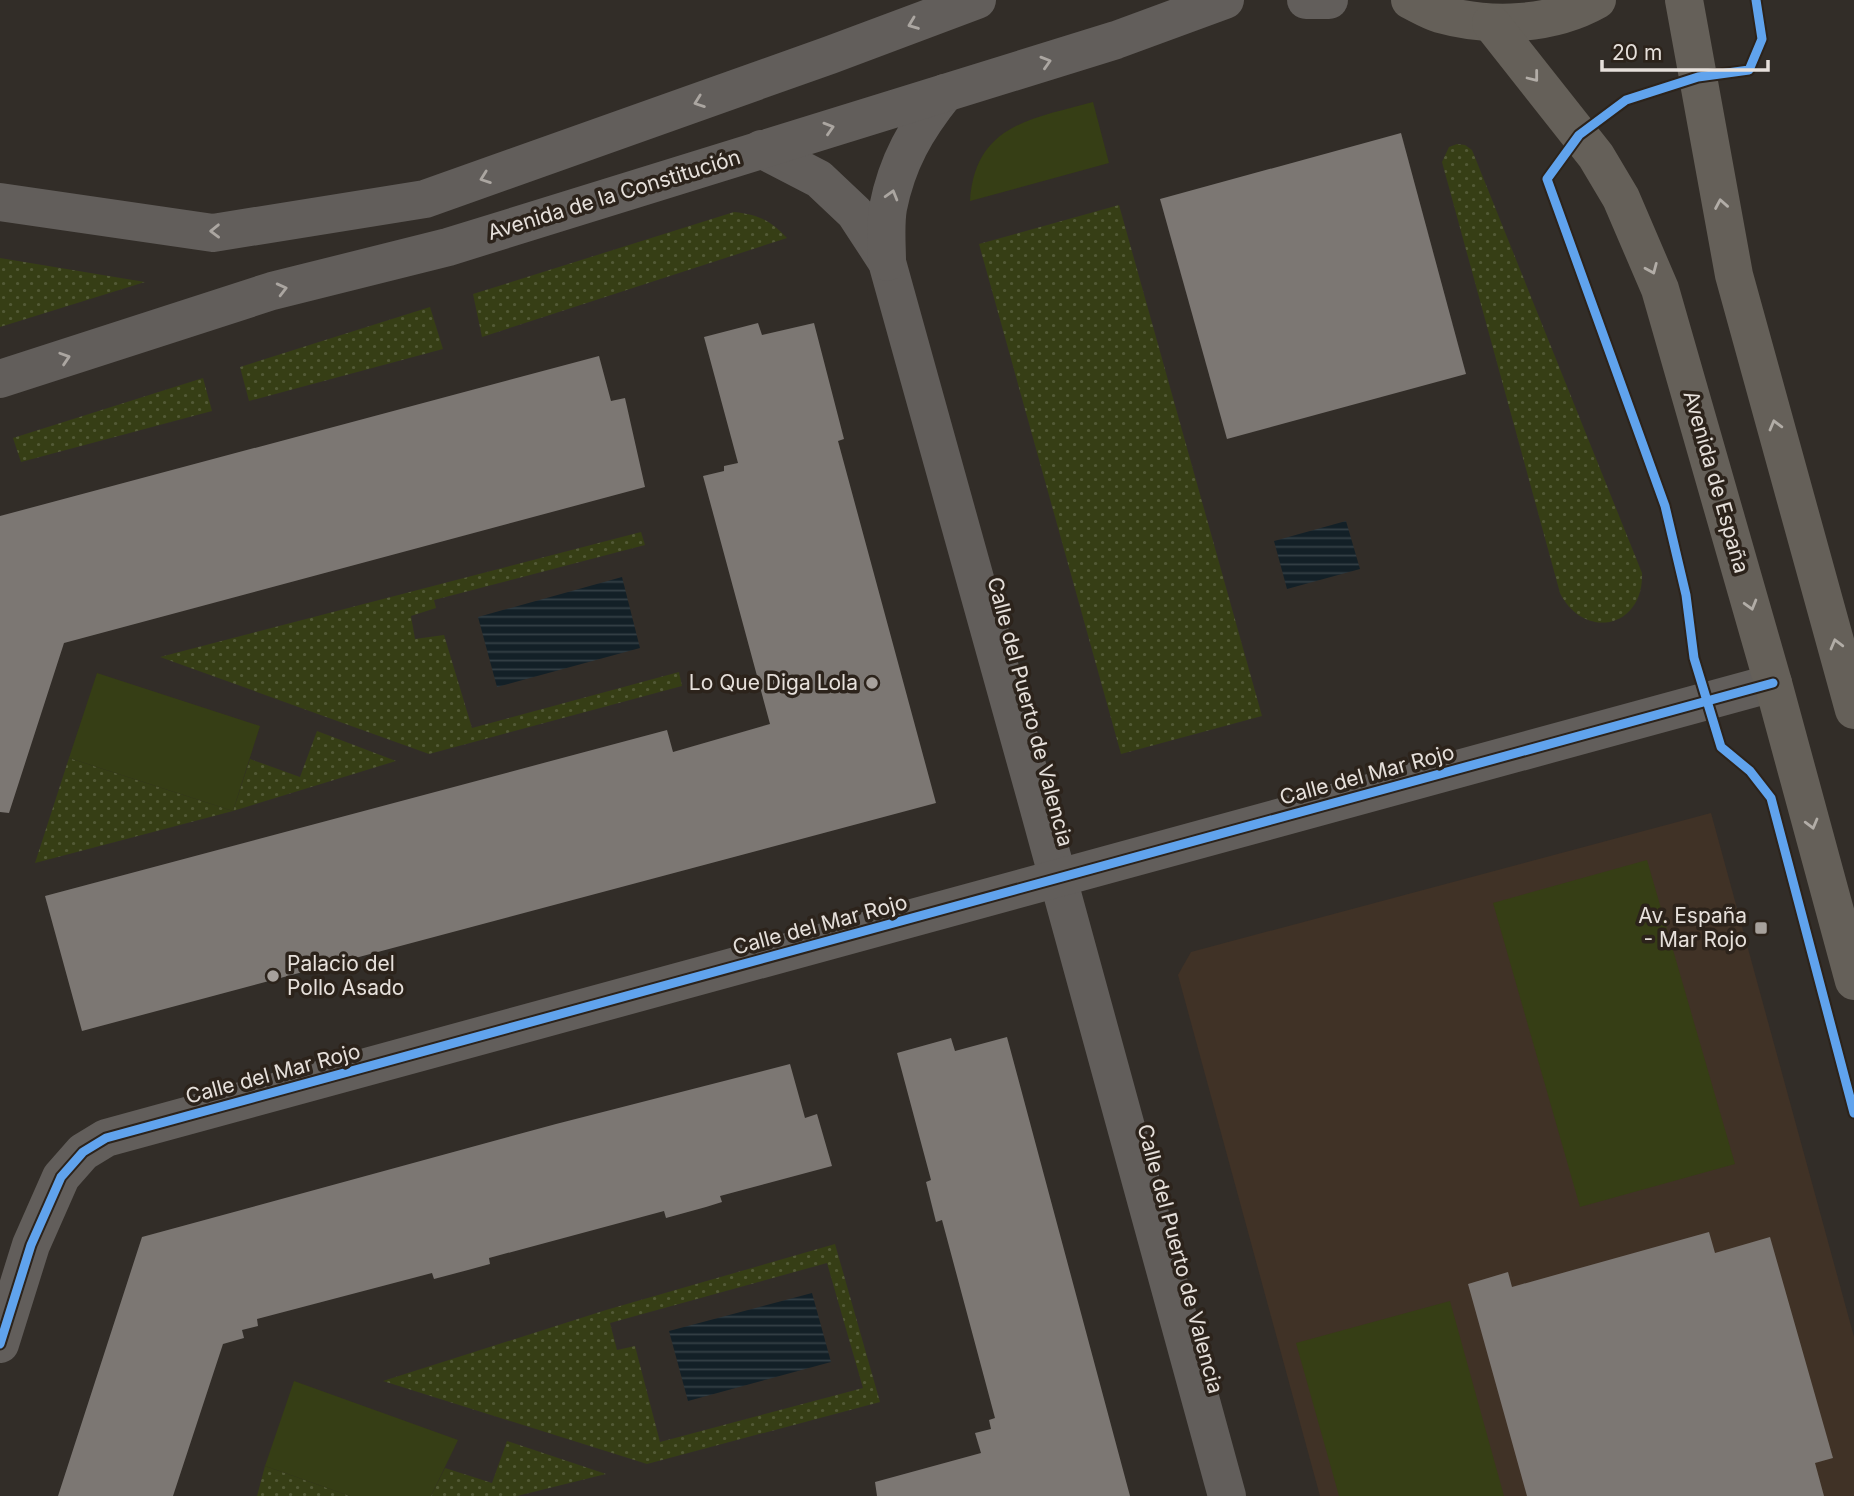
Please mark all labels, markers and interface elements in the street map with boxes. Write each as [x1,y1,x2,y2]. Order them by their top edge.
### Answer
one-way arrow [908,16,920,30]
scale bar [1602,28,1768,72]
text: 20 m [1612,40,1662,65]
one-way arrow [1040,55,1052,70]
one-way arrow [1525,69,1538,82]
one-way arrow [694,94,706,108]
one-way arrow [823,122,835,137]
street label: Avenida de la Constitución [484,144,743,245]
one-way arrow [479,170,491,184]
one-way arrow [884,189,899,201]
one-way arrow [1715,198,1730,210]
one-way arrow [209,223,220,238]
one-way arrow [1644,262,1658,275]
one-way arrow [275,283,287,297]
one-way arrow [59,352,71,367]
street label: Avenida de España [1678,388,1754,576]
one-way arrow [1769,419,1784,431]
street label: Calle del Puerto de Valencia [982,574,1079,849]
one-way arrow [1743,599,1758,611]
one-way arrow [1830,638,1844,650]
place label: Lo Que Diga Lola [689,670,858,695]
marker: Lo Que Diga Lola [864,675,880,691]
street label: Calle del Mar Rojo [1277,739,1457,810]
one-way arrow [1804,818,1818,830]
street label: Calle del Mar Rojo [730,889,910,960]
place label: Av. España - Mar Rojo [1638,903,1747,952]
marker: Av. España - Mar Rojo [1753,920,1769,936]
place label: Palacio del Pollo Asado [287,951,404,1000]
marker: Palacio del Pollo Asado [265,968,281,984]
street label: Calle del Mar Rojo [183,1038,363,1109]
street label: Calle del Puerto de Valencia [1132,1121,1229,1396]

